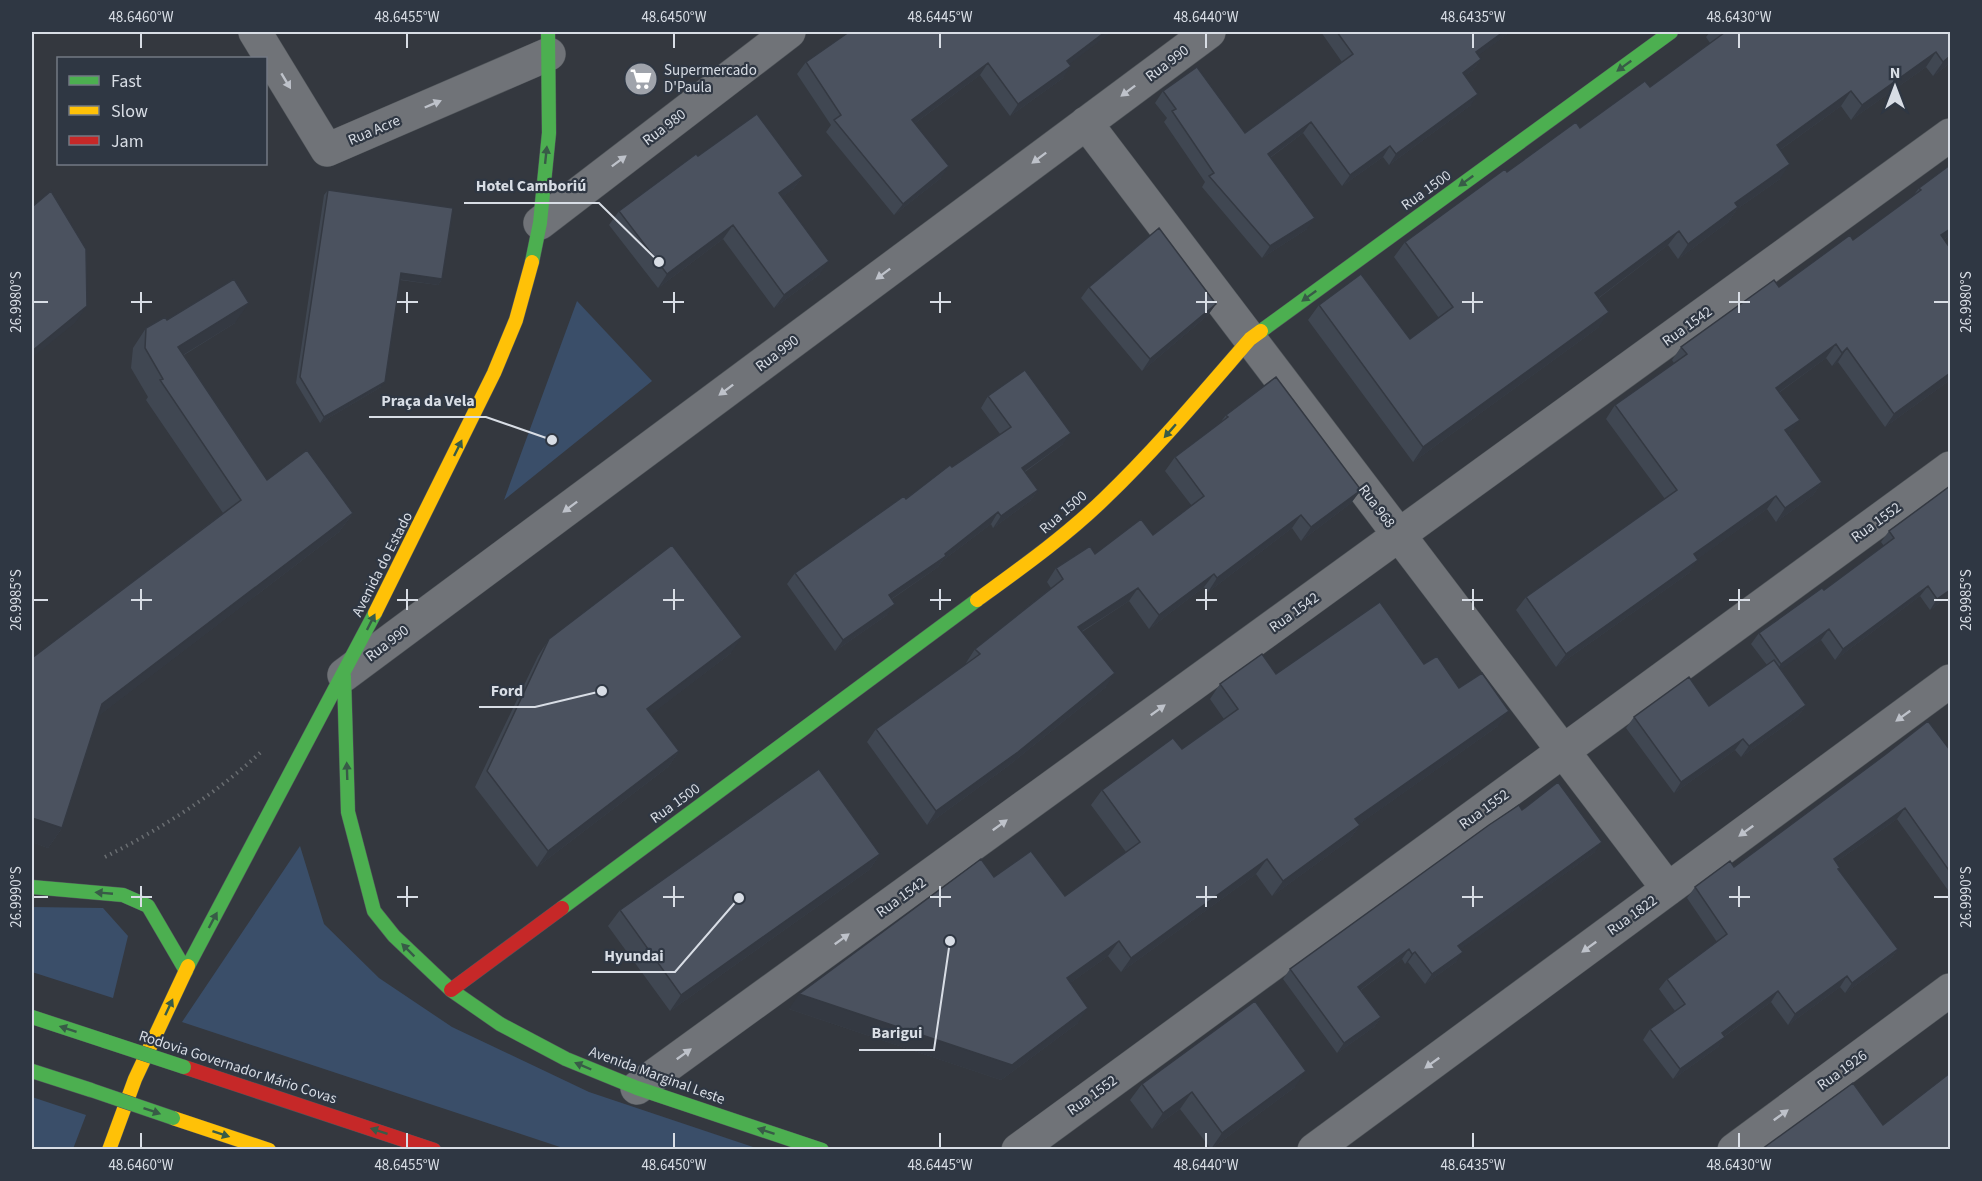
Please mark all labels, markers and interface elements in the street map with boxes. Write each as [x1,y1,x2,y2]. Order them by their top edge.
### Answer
text: 48.6460°W [108,7,174,28]
text: 48.6455°W [374,7,440,28]
text: 48.6450°W [641,7,707,28]
text: 48.6445°W [907,7,973,28]
text: 48.6440°W [1173,7,1239,28]
text: 48.6435°W [1440,7,1506,28]
text: 48.6430°W [1706,7,1772,28]
street label: Rua 990 [1141,40,1193,87]
legend [57,57,267,165]
north arrow [1865,57,1925,117]
place label: Supermercado D'Paula [664,60,757,98]
one-way arrow [1616,60,1632,72]
supermarket icon: Supermercado D'Paula [623,61,659,97]
text: N [1890,62,1900,84]
text: Fast [111,69,142,94]
one-way arrow [280,73,291,90]
one-way arrow [1121,85,1136,97]
text: Slow [111,99,148,124]
one-way arrow [424,100,441,109]
street label: Rua 980 [638,104,690,151]
street label: Rua Acre [345,110,403,151]
text: Jam [111,129,144,154]
one-way arrow [541,146,551,165]
one-way arrow [1032,151,1047,163]
one-way arrow [612,156,627,168]
street label: Rua 1500 [1397,165,1456,216]
callout: Hotel Camboriú [464,169,599,203]
text: Hotel Camboriú [476,175,586,197]
one-way arrow [1459,175,1475,187]
one-way arrow [875,268,891,280]
text: 26.9980°S [6,271,27,333]
text: 26.9980°S [1956,271,1977,333]
one-way arrow [1301,290,1317,302]
street label: Rua 1542 [1658,301,1717,352]
street label: Rua 990 [751,330,803,377]
callout: Praça da Vela [369,383,486,417]
one-way arrow [719,384,734,396]
text: Praça da Vela [381,390,475,412]
one-way arrow [1164,423,1177,439]
one-way arrow [452,439,462,457]
street label: Rua 968 [1353,480,1400,532]
street label: Rua 1500 [1035,486,1092,539]
street label: Rua 1552 [1847,497,1906,548]
one-way arrow [562,500,577,512]
street label: Avenida do Estado [347,508,418,620]
text: 26.9985°S [6,569,27,631]
text: 26.9985°S [1956,569,1977,631]
street label: Rua 1542 [1265,587,1324,638]
one-way arrow [366,614,375,631]
street label: Rua 990 [361,620,413,667]
callout: Ford [479,673,535,707]
text: Ford [491,680,523,702]
one-way arrow [1149,704,1165,716]
one-way arrow [1896,710,1912,722]
one-way arrow [342,762,351,781]
street label: Rua 1500 [646,778,705,829]
street label: Rua 1552 [1455,784,1514,835]
one-way arrow [991,819,1007,831]
one-way arrow [1739,825,1754,837]
text: 26.9990°S [6,866,27,928]
text: 26.9990°S [1956,866,1977,928]
street label: Rua 1542 [872,872,931,923]
one-way arrow [94,889,113,898]
street label: Rua 1822 [1603,890,1662,941]
one-way arrow [208,911,218,928]
one-way arrow [835,934,850,946]
callout: Hyundai [592,938,675,972]
one-way arrow [1582,941,1598,953]
one-way arrow [401,943,415,957]
text: Hyundai [604,945,664,967]
one-way arrow [164,999,173,1016]
callout: Barigui [859,1016,934,1050]
text: Barigui [872,1022,922,1044]
one-way arrow [59,1024,77,1033]
street label: Rodovia Governador Mário Covas [136,1025,340,1109]
street label: Avenida Marginal Leste [586,1041,728,1110]
street label: Rua 1926 [1813,1045,1872,1096]
one-way arrow [676,1048,692,1060]
one-way arrow [1425,1056,1440,1068]
one-way arrow [574,1061,591,1070]
street label: Rua 1552 [1063,1070,1122,1121]
one-way arrow [143,1107,161,1116]
one-way arrow [1773,1109,1789,1121]
one-way arrow [370,1126,388,1135]
one-way arrow [757,1126,775,1135]
one-way arrow [212,1130,230,1139]
text: 48.6460°W [108,1155,174,1176]
text: 48.6455°W [374,1155,440,1176]
text: 48.6450°W [641,1155,707,1176]
text: 48.6445°W [907,1155,973,1176]
text: 48.6440°W [1173,1155,1239,1176]
text: 48.6435°W [1440,1155,1506,1176]
text: 48.6430°W [1706,1155,1772,1176]

